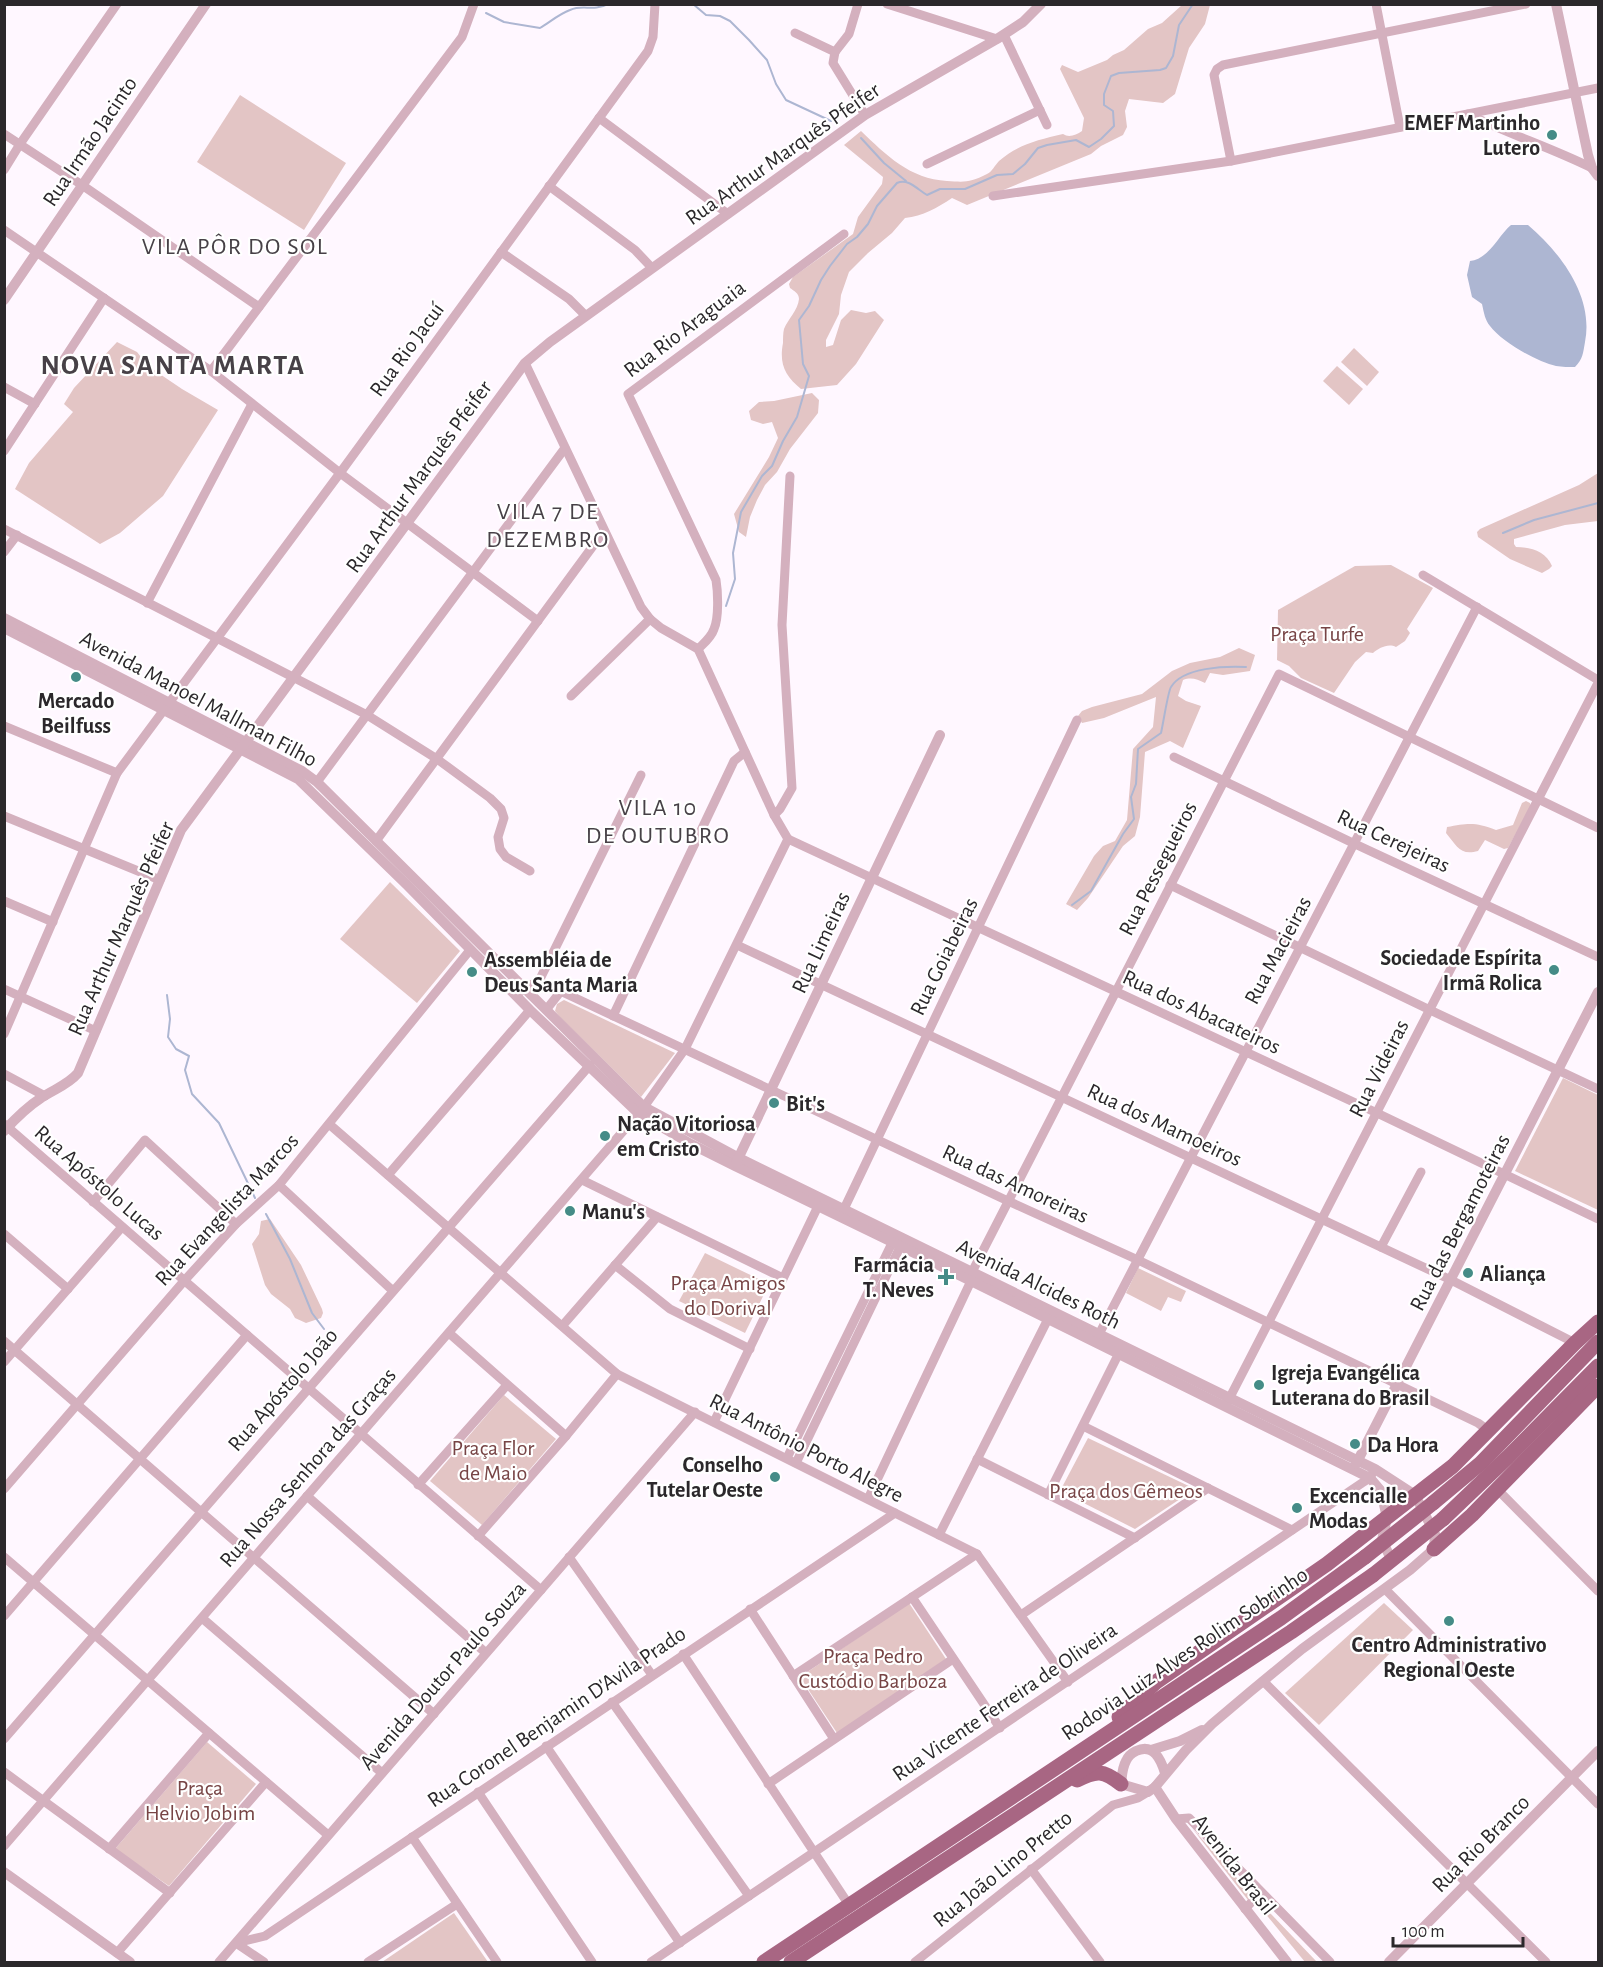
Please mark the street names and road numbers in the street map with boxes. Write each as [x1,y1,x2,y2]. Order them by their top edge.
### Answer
street label: Rua Irmão Jacinto [39,73,141,210]
street label: Rua Arthur Marquês Pfeifer [681,78,884,229]
street label: Rua Rio Araguaia [620,276,749,381]
street label: Rua Rio Jacuí [365,298,449,401]
street label: Rua Arthur Marquês Pfeifer [342,376,496,577]
street label: Avenida Manoel Mallman Filho [76,627,321,771]
street label: Rua Pessegueiros [1115,798,1201,939]
street label: Rua Cerejeiras [1334,805,1453,877]
street label: Rua Arthur Marquês Pfeifer [64,818,178,1039]
street label: Rua Limeiras [788,888,854,997]
street label: Rua Macieiras [1240,893,1315,1008]
street label: Rua Goiabeiras [906,894,982,1019]
street label: Rua dos Abacateiros [1119,966,1284,1058]
street label: Rua Videiras [1345,1016,1413,1121]
street label: Rua dos Mamoeiros [1084,1079,1245,1170]
street label: Rua Apóstolo Lucas [30,1121,168,1245]
street label: Rua Evangelista Marcos [151,1129,303,1290]
street label: Rua das Bergamoteiras [1406,1131,1514,1314]
street label: Rua das Amoreiras [939,1140,1092,1227]
street label: Avenida Alcides Roth [953,1235,1124,1333]
street label: Rua Apóstolo João [224,1324,342,1455]
street label: Rua Nossa Senhora das Graças [215,1364,400,1571]
street label: Rua Antônio Porto Alegre [706,1389,907,1506]
street label: Rodovia Luiz Alves Rolim Sobrinho [1057,1563,1312,1745]
street label: Avenida Doutor Paulo Souza [355,1578,530,1774]
street label: Rua Vicente Ferreira de Oliveira [888,1618,1121,1785]
street label: Rua Coronel Benjamin D'Avila Prado [424,1622,690,1812]
street label: Rua Rio Branco [1428,1791,1534,1897]
street label: Rua João Lino Pretto [929,1806,1076,1931]
street label: Avenida Brasil [1188,1810,1280,1919]

